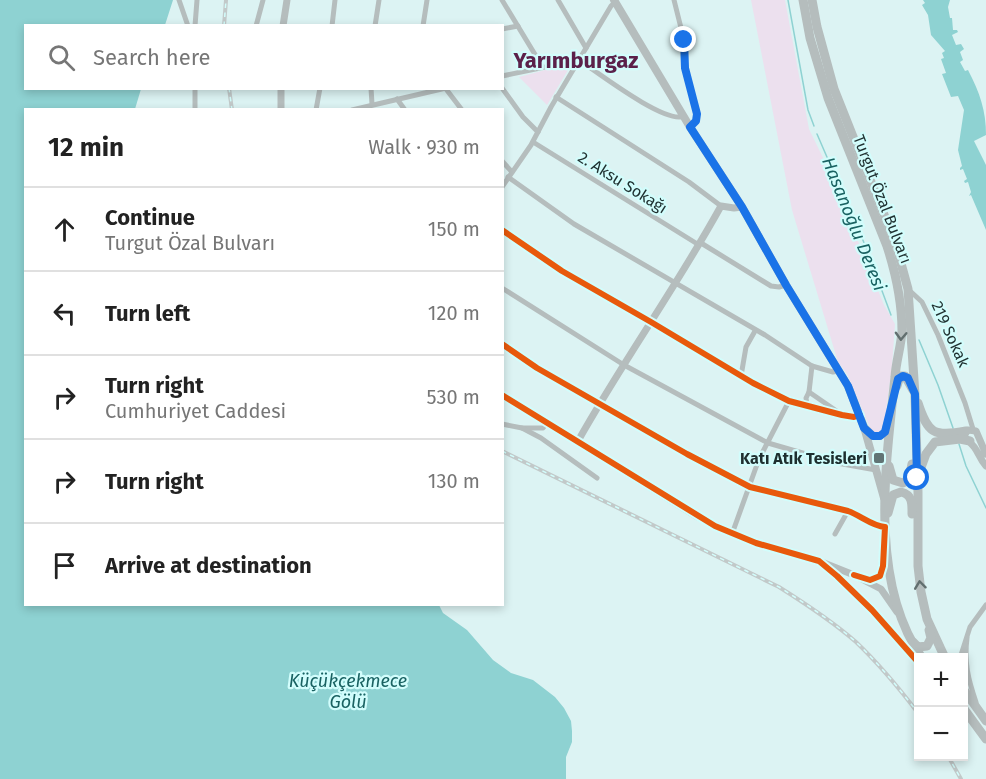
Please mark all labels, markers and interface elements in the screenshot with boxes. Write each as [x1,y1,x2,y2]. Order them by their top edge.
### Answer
search box [24,24,504,90]
route end [670,26,696,52]
icon: search [45,41,78,74]
text: Search here [93,44,211,71]
district label: Yarımburgaz [513,47,638,74]
text: 12 min [48,132,124,163]
street label: Turgut Özal Bulvarı [849,132,916,266]
text: Walk · 930 m [368,135,480,159]
street label: 2. Aksu Sokağı [575,147,671,217]
water label: Hasanoğlu Deresi [817,154,891,294]
text: Continue [105,204,195,231]
icon: ahead [48,213,81,246]
text: 150 m [428,217,480,241]
text: Turgut Özal Bulvarı [105,231,275,255]
icon: left [48,297,81,330]
street label: 219 Sokak [928,298,974,371]
text: Turn left [105,300,190,327]
text: 120 m [428,301,480,325]
one-way arrow [895,332,908,341]
text: Turn right [105,372,204,399]
icon: right [48,381,81,414]
text: 530 m [427,385,480,409]
text: Cumhuriyet Caddesi [105,399,286,423]
place label: Katı Atık Tesisleri [740,449,867,468]
marker: Katı Atık Tesisleri [872,451,886,465]
route start [903,464,929,490]
icon: right [48,465,81,498]
text: Turn right [105,468,204,495]
text: 130 m [428,469,480,493]
icon: arrive [48,549,81,582]
text: Arrive at destination [105,552,312,579]
one-way arrow [914,580,927,589]
map controls [914,653,968,761]
button: + [914,653,968,707]
water label: Küçükçekmece Gölü [289,670,407,713]
button: − [914,707,968,761]

